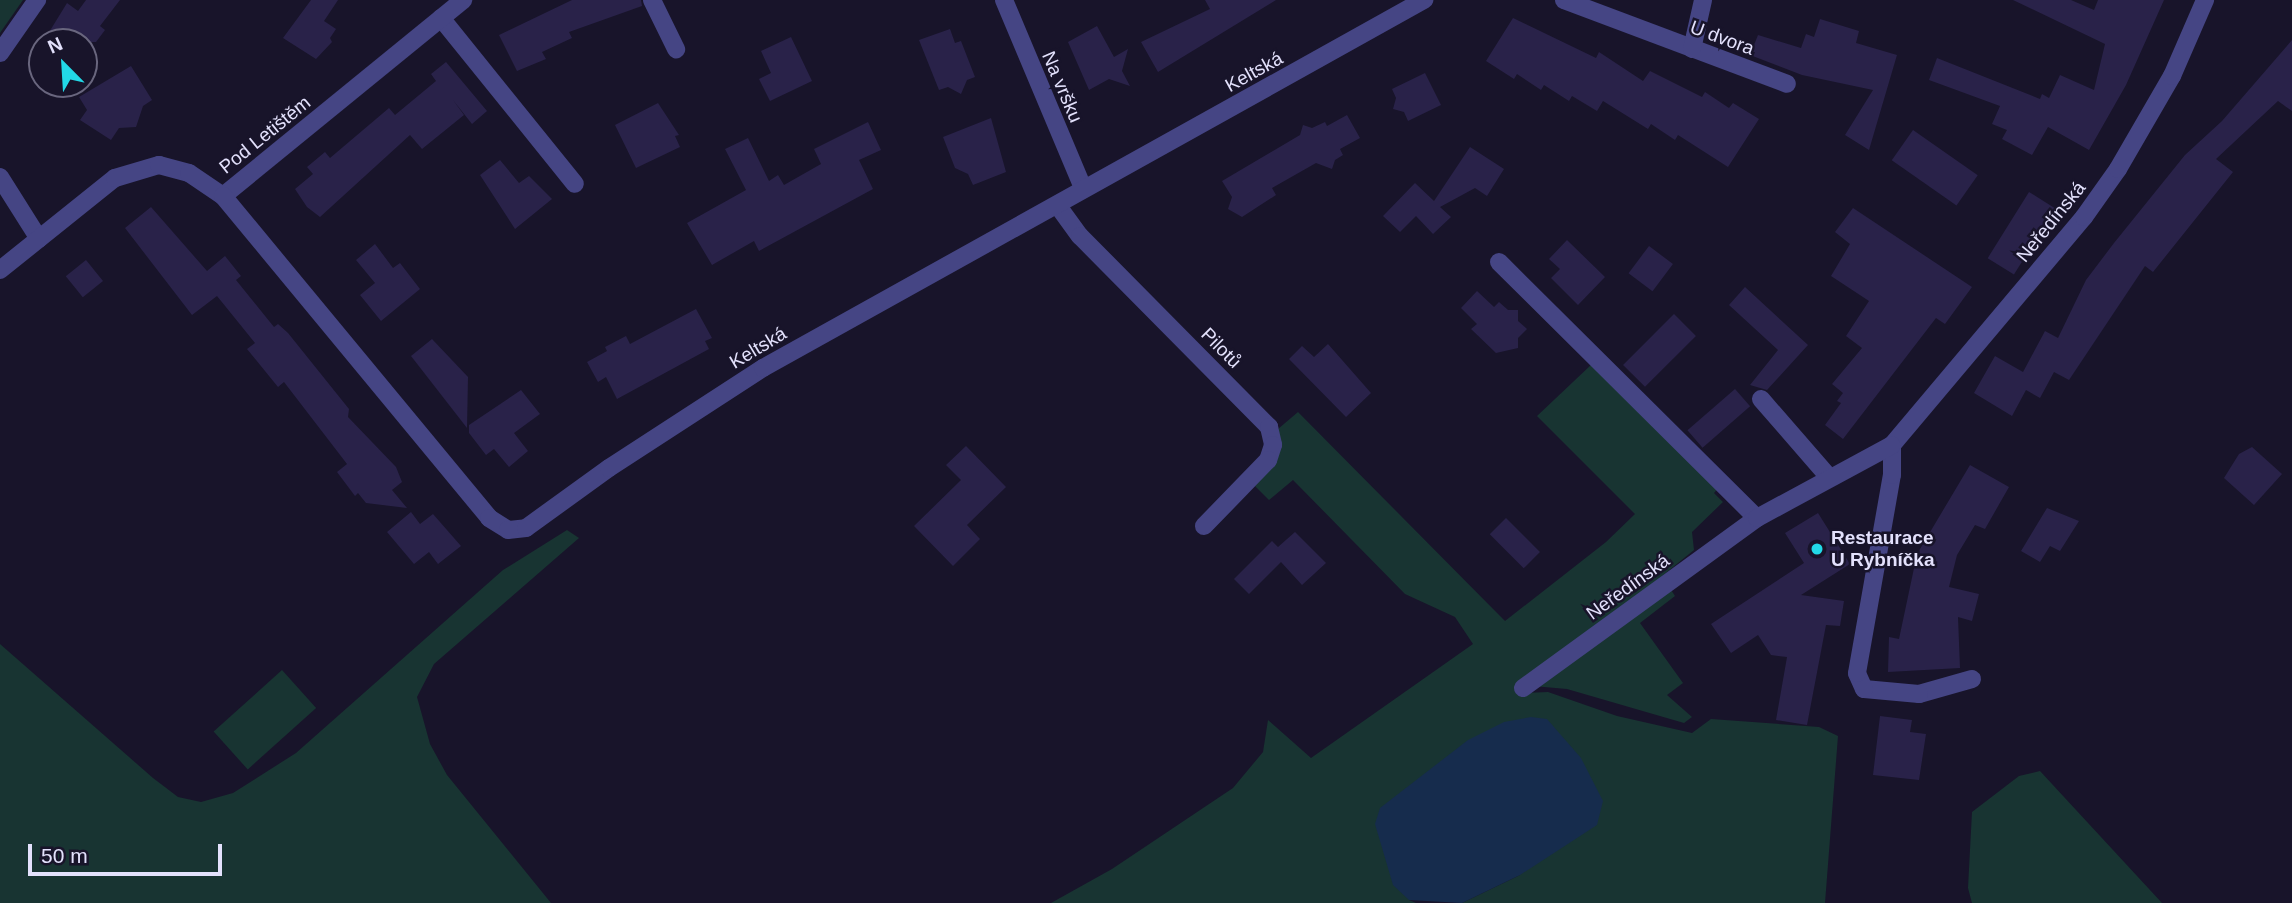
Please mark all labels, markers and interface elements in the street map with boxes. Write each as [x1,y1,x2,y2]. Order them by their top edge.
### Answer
street label: U dvora [1687,16,1757,60]
north arrow [28,28,98,98]
text: N [45,33,66,58]
street label: Keltská [1221,47,1287,97]
street label: Na vršku [1037,48,1087,126]
street label: Pod Letištěm [215,91,315,179]
street label: Neředínská [2012,177,2090,267]
street label: Keltská [725,322,791,374]
street label: Pilotů [1196,323,1246,373]
place label: Restaurace U Rybníčka [1831,527,1934,571]
marker: Restaurace U Rybníčka [1809,541,1825,557]
street label: Neředínská [1582,549,1674,625]
scale bar [32,830,226,874]
text: 50 m [41,844,88,867]

